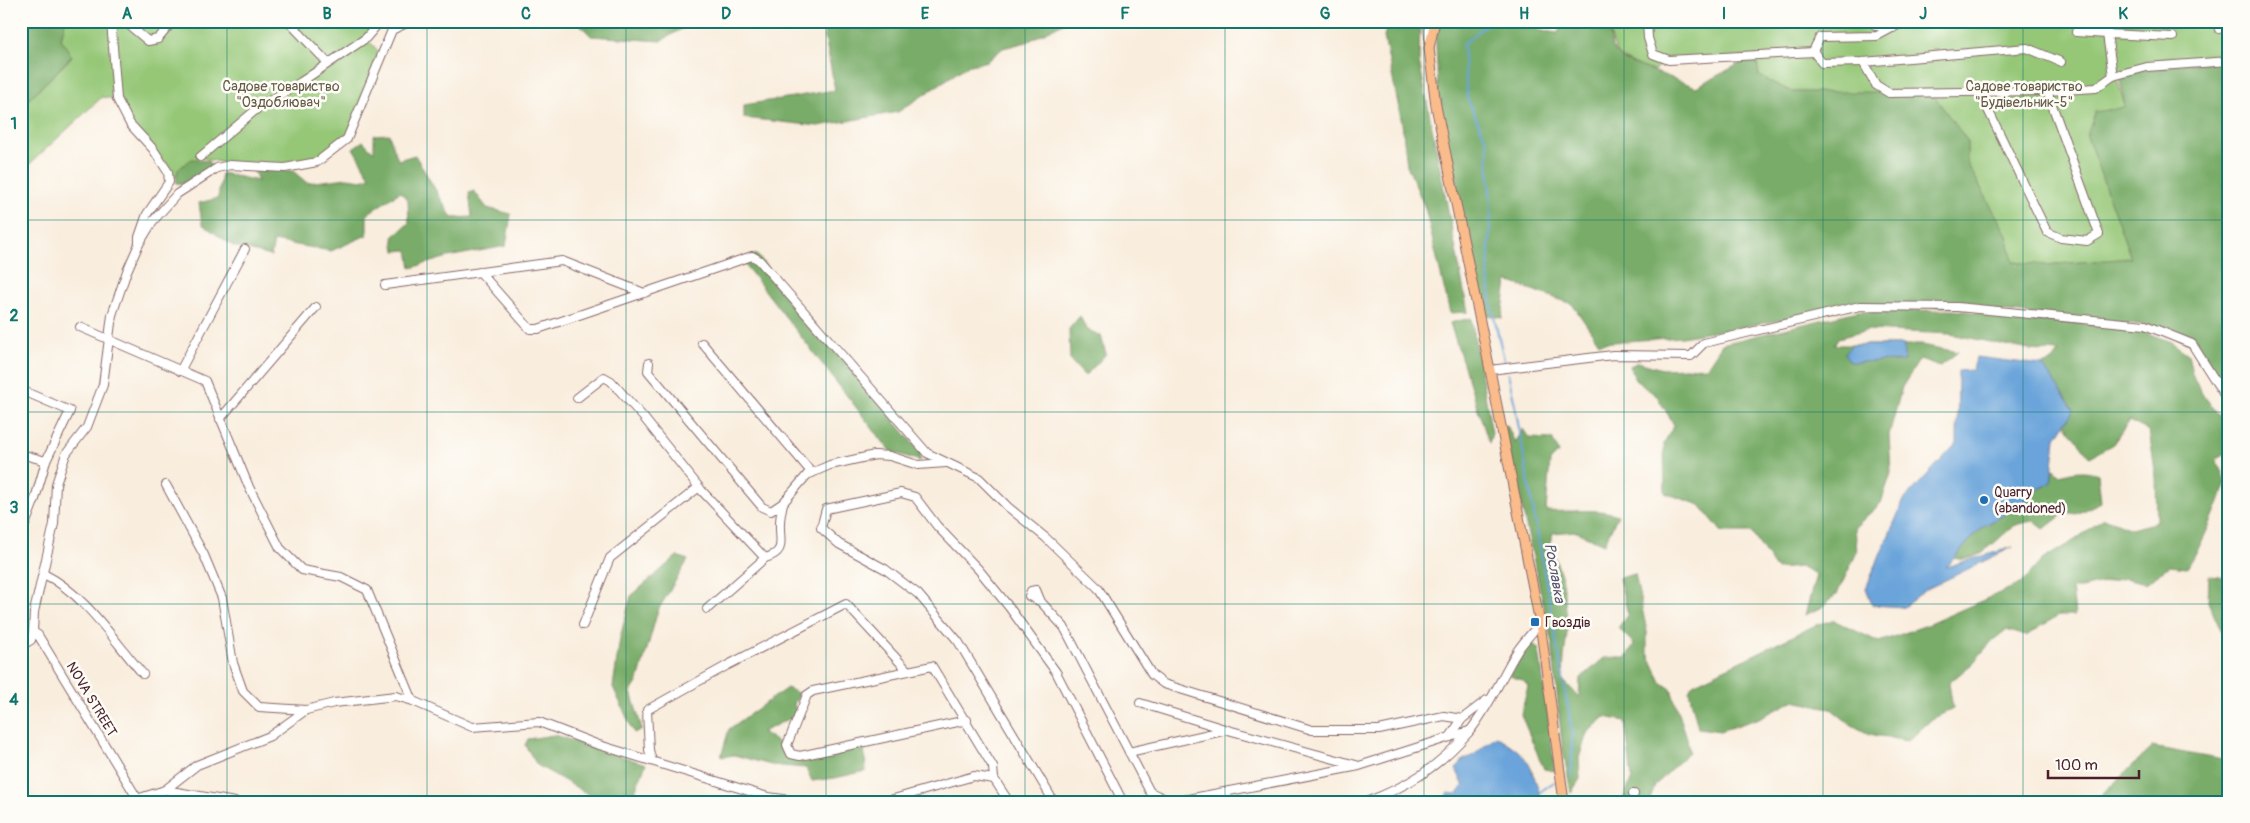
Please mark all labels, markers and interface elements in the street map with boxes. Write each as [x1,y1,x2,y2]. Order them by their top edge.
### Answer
text: A [122,4,133,24]
text: B [322,4,332,24]
text: C [521,4,531,24]
text: D [721,4,731,24]
text: E [921,4,930,24]
text: F [1120,4,1130,24]
text: G [1320,4,1331,24]
text: H [1519,4,1529,24]
text: I [1722,4,1726,24]
text: J [1919,4,1927,24]
text: K [2118,4,2128,24]
park label: Садове товариство "Оздоблювач" [223,78,340,111]
park label: Садове товариство "Будівельник-5" [1966,78,2083,111]
text: 1 [11,114,17,134]
text: 2 [10,306,19,326]
place label: Quarry (abandoned) [1994,484,2066,517]
marker: Quarry (abandoned) [1978,494,1990,506]
text: 3 [10,498,19,518]
water label: Рославка [1540,542,1569,605]
place label: Гвоздів [1545,614,1591,631]
marker: Гвоздів [1529,616,1541,628]
street label: NOVA STREET [63,659,121,740]
text: 4 [9,690,19,710]
scale bar [2048,748,2139,780]
text: 100 m [2055,756,2098,775]

